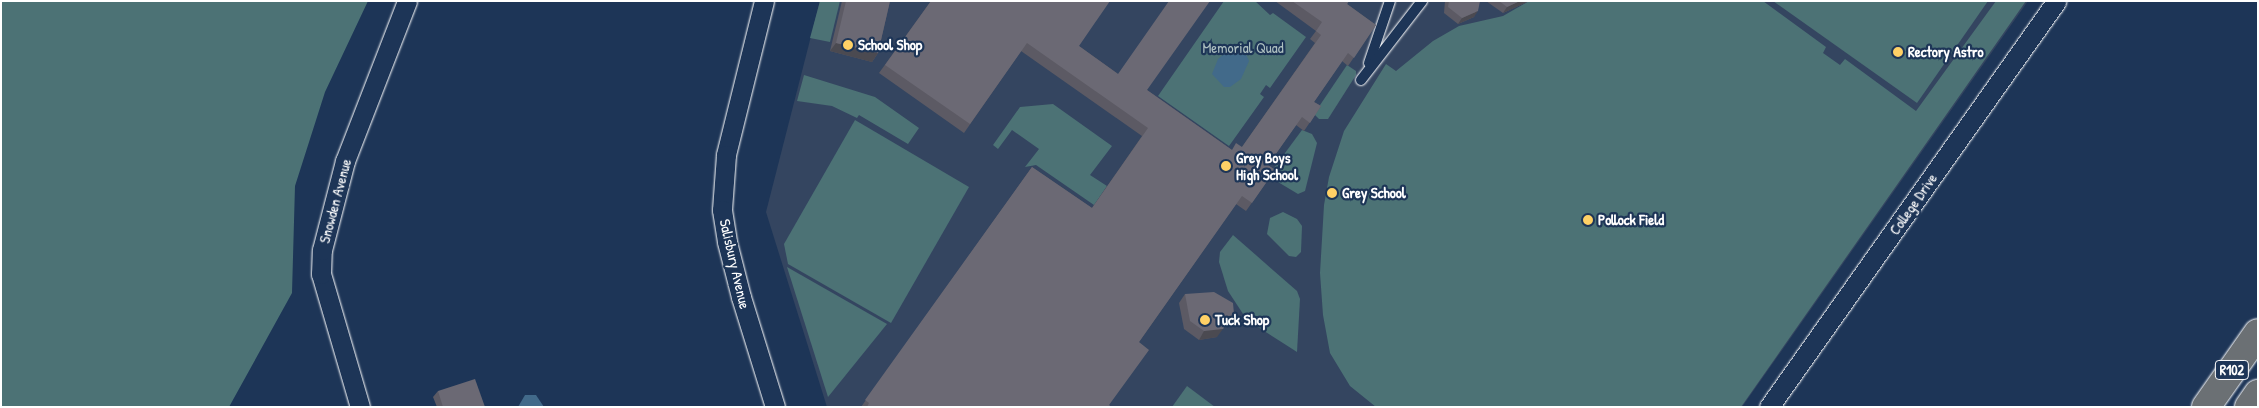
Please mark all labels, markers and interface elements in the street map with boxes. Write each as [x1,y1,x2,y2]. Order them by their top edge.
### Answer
place label: School Shop [858,36,922,54]
marker: School Shop [842,39,854,51]
park label: Memorial Quad [1202,39,1284,57]
place label: Rectory Astro [1908,43,1983,61]
marker: Rectory Astro [1892,46,1904,58]
place label: Grey Boys High School [1236,148,1298,183]
street label: Snowden Avenue [315,157,355,245]
marker: Grey Boys High School [1220,160,1232,172]
street label: College Drive [1885,170,1941,238]
place label: Grey School [1342,184,1406,202]
marker: Grey School [1326,187,1338,199]
place label: Pollock Field [1598,211,1664,229]
marker: Pollock Field [1582,214,1594,226]
street label: Salisbury Avenue [716,217,754,311]
place label: Tuck Shop [1215,311,1269,329]
marker: Tuck Shop [1199,314,1211,326]
road number: R102 [2214,358,2250,382]

